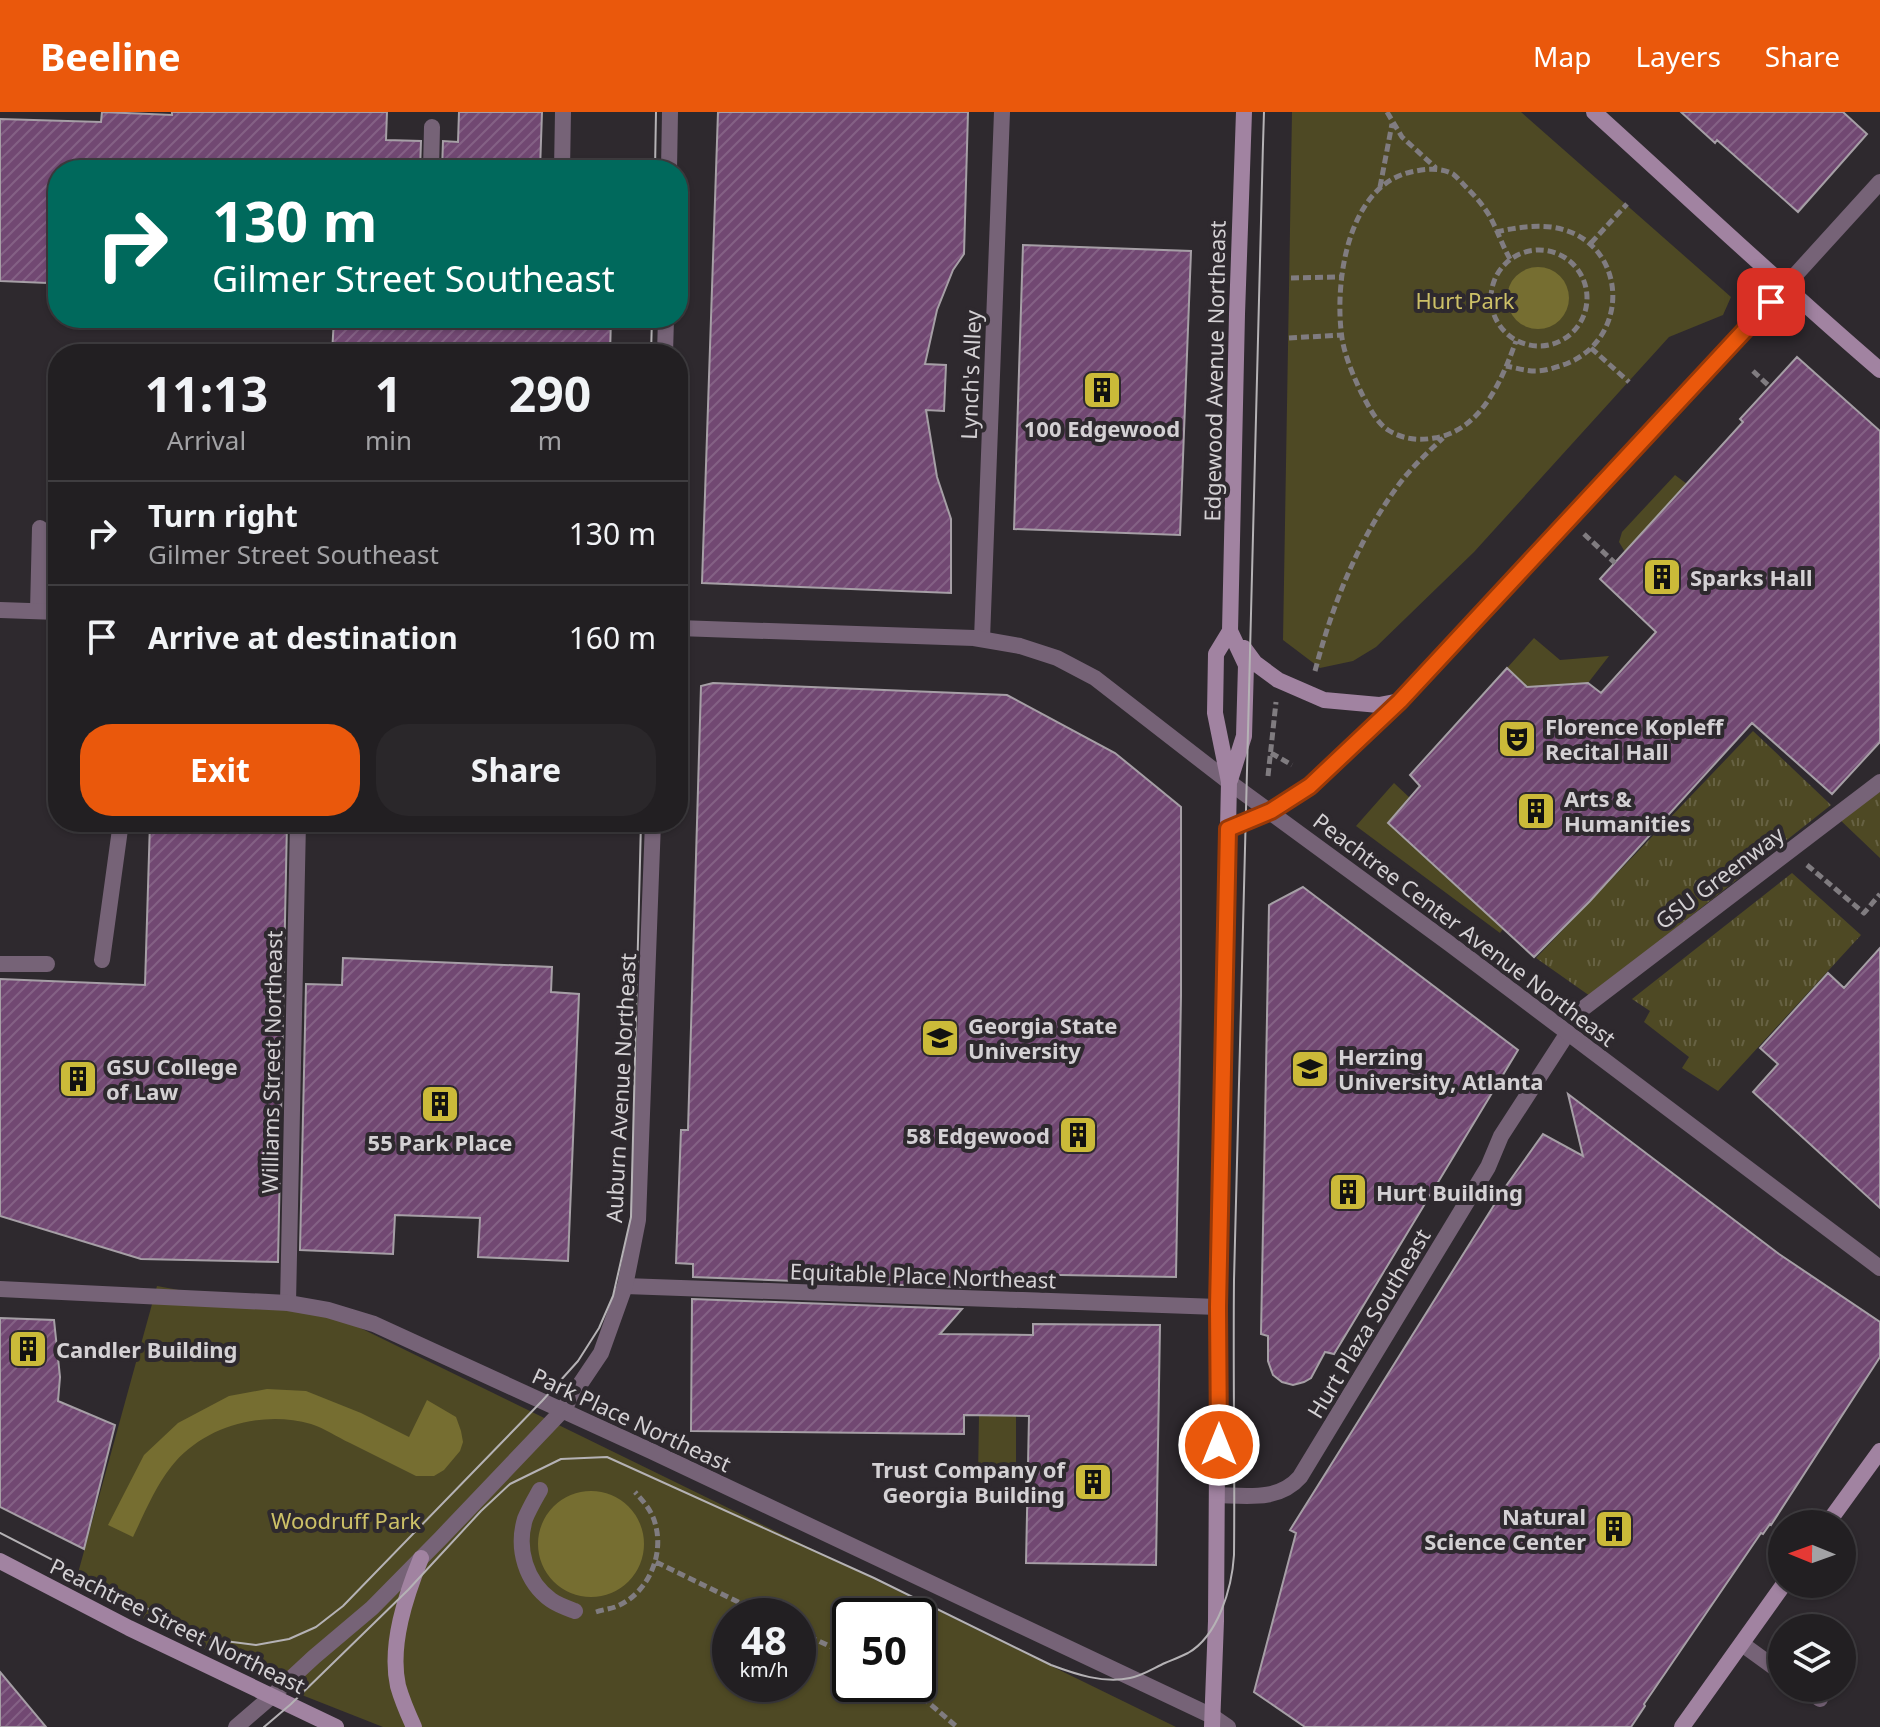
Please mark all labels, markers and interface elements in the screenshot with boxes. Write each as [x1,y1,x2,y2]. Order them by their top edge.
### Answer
text: Beeline [40,30,181,82]
text: Map [1533,37,1591,75]
text: Layers [1635,37,1721,75]
text: Share [1765,37,1840,75]
text: 130 m [212,182,377,258]
icon: right [80,192,184,296]
street label: Edgewood Avenue Northeast [1196,220,1232,522]
text: Gilmer Street Southeast [212,254,615,303]
pin [1737,268,1805,336]
icon: arrive [1749,280,1793,324]
park label: Hurt Park [1415,285,1515,315]
street label: Lynch's Alley [953,309,987,440]
text: 11:13 [145,361,268,426]
text: 1 [375,361,402,426]
text: 290 [509,361,591,426]
building icon: 100 Edgewood [1081,369,1123,411]
place label: 100 Edgewood [1024,413,1180,443]
text: Arrival [167,422,246,458]
text: min [365,422,412,458]
text: m [538,422,562,458]
text: Turn right [148,495,298,536]
icon: right [80,511,124,555]
text: 130 m [569,513,656,554]
text: Gilmer Street Southeast [148,536,439,572]
building icon: Sparks Hall [1641,556,1683,598]
place label: Sparks Hall [1690,562,1813,592]
icon: arrive [80,615,124,659]
text: Arrive at destination [148,617,458,658]
text: 160 m [569,617,656,658]
place label: Florence Kopleff Recital Hall [1545,711,1724,766]
theatre icon: Florence Kopleff Recital Hall [1496,718,1538,760]
button: Exit [80,724,360,816]
button: Share [376,724,656,816]
place label: Arts & Humanities [1564,783,1691,838]
building icon: Arts & Humanities [1515,790,1557,832]
street label: Peachtree Center Avenue Northeast [1308,805,1622,1053]
street label: GSU Greenway [1649,818,1790,935]
street label: Williams Street Northeast [254,930,288,1194]
street label: Auburn Avenue Northeast [598,952,642,1224]
place label: Georgia State University [968,1010,1117,1065]
school or university icon: Georgia State University [919,1017,961,1059]
place label: Herzing University, Atlanta [1338,1041,1543,1096]
school or university icon: Herzing University, Atlanta [1289,1048,1331,1090]
place label: GSU College of Law [106,1051,238,1106]
building icon: GSU College of Law [57,1058,99,1100]
building icon: 55 Park Place [419,1083,461,1125]
building icon: 58 Edgewood [1057,1114,1099,1156]
place label: 58 Edgewood [906,1120,1050,1150]
place label: 55 Park Place [368,1127,512,1157]
building icon: Hurt Building [1327,1171,1369,1213]
place label: Hurt Building [1376,1177,1523,1207]
street label: Hurt Plaza Southeast [1299,1223,1437,1423]
street label: Equitable Place Northeast [789,1255,1057,1295]
building icon: Candler Building [7,1328,49,1370]
place label: Candler Building [56,1334,238,1364]
street label: Park Place Northeast [528,1360,736,1478]
position arrow [1177,1403,1261,1487]
place label: Trust Company of Georgia Building [872,1454,1066,1509]
building icon: Trust Company of Georgia Building [1072,1461,1114,1503]
place label: Natural Science Center [1424,1501,1586,1556]
park label: Woodruff Park [271,1505,421,1535]
building icon: Natural Science Center [1593,1508,1635,1550]
north arrow [1768,1510,1856,1598]
map controls [1768,1510,1856,1702]
street label: Peachtree Street Northeast [45,1550,311,1700]
speed limit sign: 50 [832,1598,936,1702]
text: 48 [741,1612,787,1667]
button: layers [1768,1614,1856,1702]
text: km/h [739,1656,789,1683]

